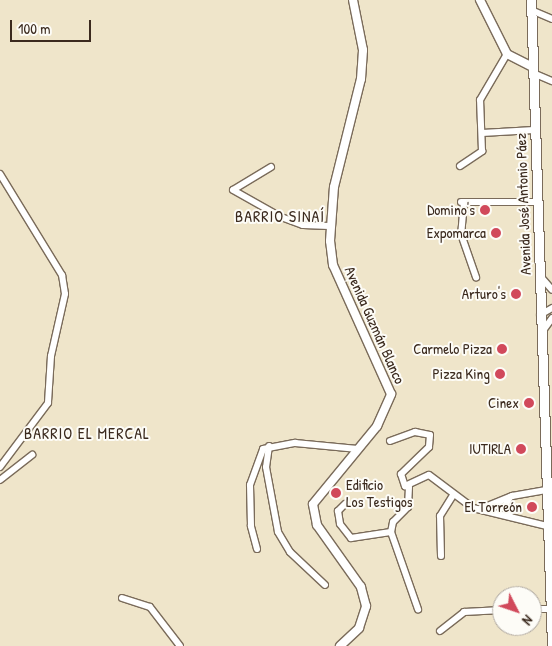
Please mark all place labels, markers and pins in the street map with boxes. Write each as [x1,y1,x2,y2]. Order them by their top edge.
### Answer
place label: Domino's [427,201,475,219]
marker: Domino's [479,204,491,216]
place label: Expomarca [427,224,486,242]
marker: Expomarca [490,227,502,239]
place label: Arturo's [462,285,506,303]
marker: Arturo's [510,288,522,300]
place label: Carmelo Pizza [413,340,492,358]
marker: Carmelo Pizza [496,343,508,355]
place label: Pizza King [433,365,490,383]
marker: Pizza King [494,368,506,380]
place label: Cinex [488,394,519,412]
marker: Cinex [523,397,535,409]
place label: IUTIRLA [469,440,511,458]
marker: IUTIRLA [515,443,527,455]
place label: Edificio Los Testigos [346,475,413,510]
marker: Edificio Los Testigos [330,487,342,499]
place label: El Torreón [465,498,522,516]
marker: El Torreón [526,501,538,513]

